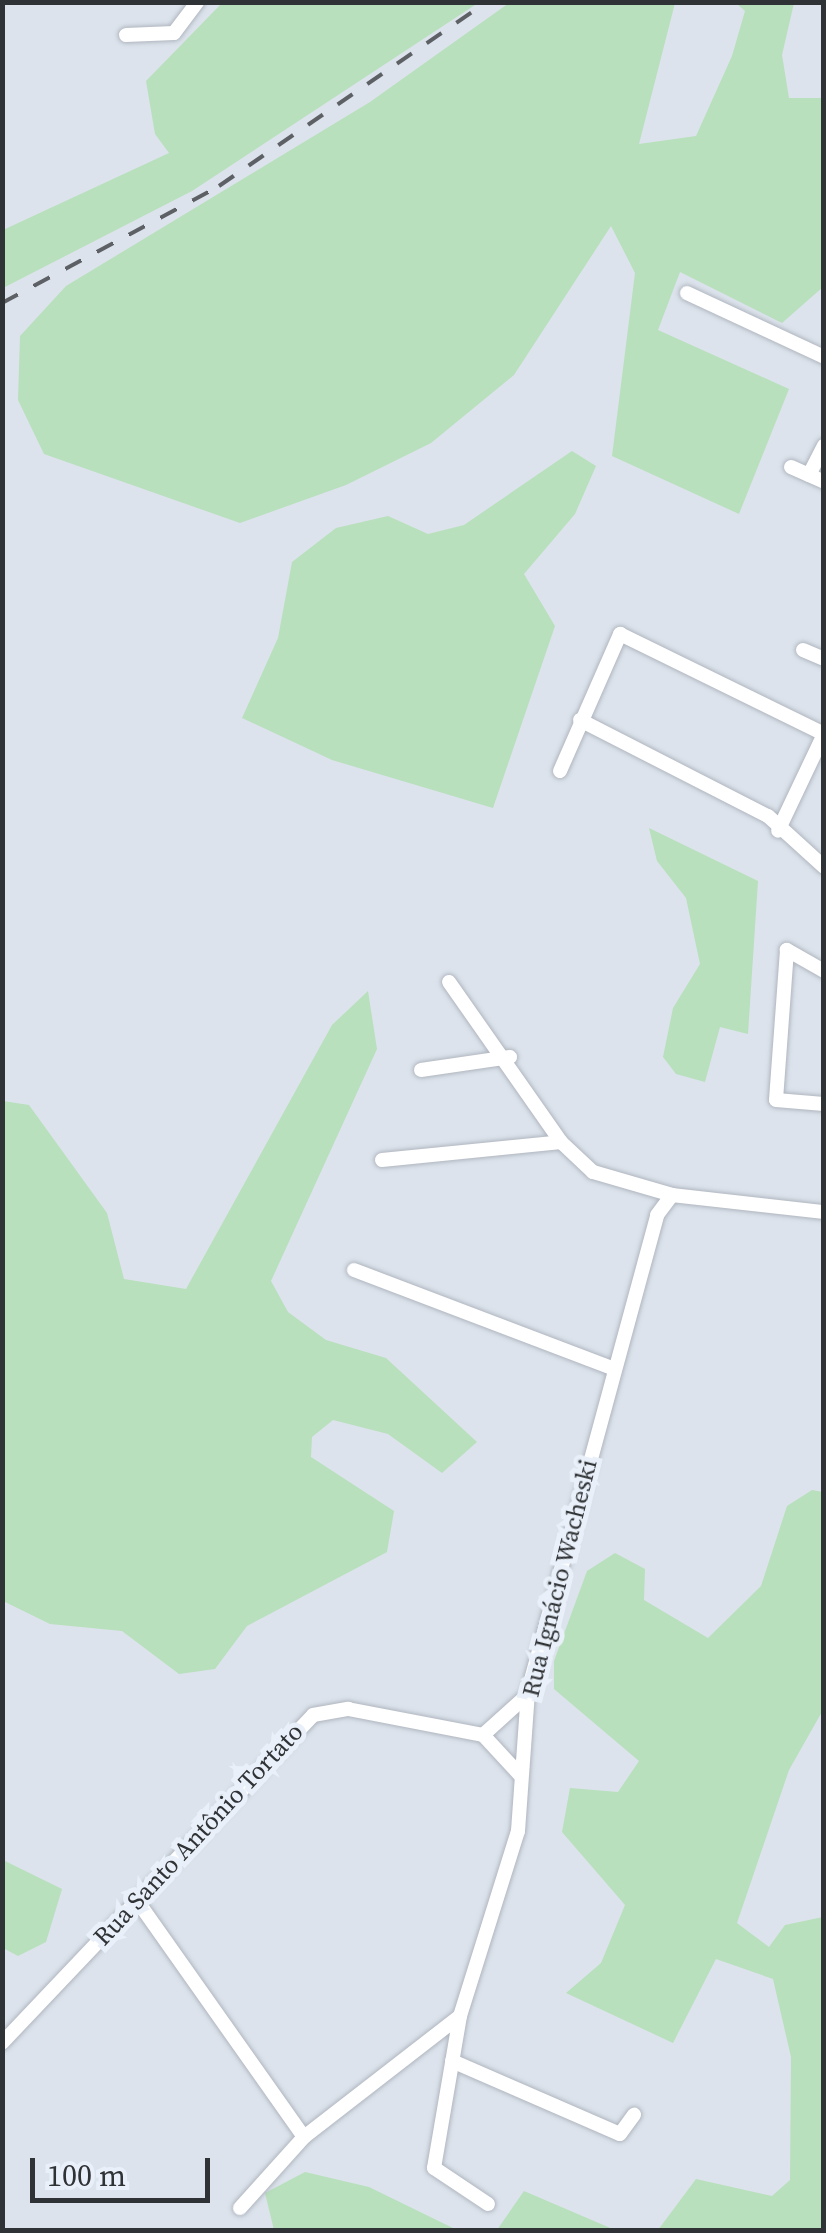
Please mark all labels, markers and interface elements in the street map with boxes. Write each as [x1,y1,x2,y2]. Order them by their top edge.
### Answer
street label: Rua Ignácio Wacheski [515,1456,603,1700]
street label: Rua Santo Antônio Tortato [87,1716,309,1952]
scale bar [35,2138,215,2200]
text: 100 m [47,2155,126,2196]

